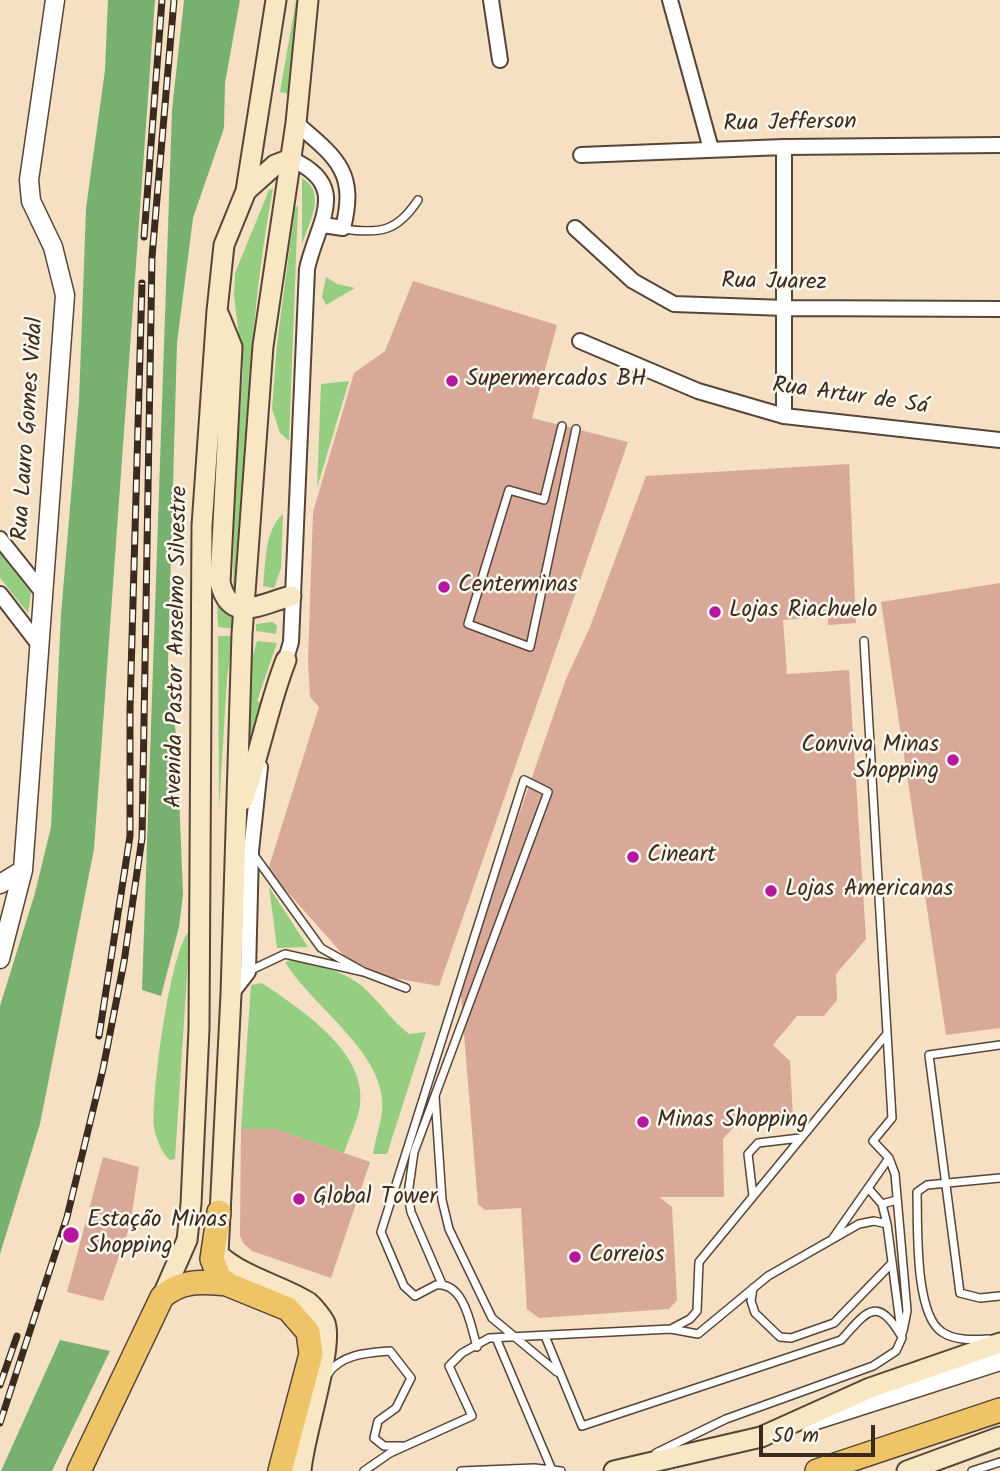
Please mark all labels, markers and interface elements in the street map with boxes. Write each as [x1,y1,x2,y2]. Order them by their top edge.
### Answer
street label: Rua Jefferson [723,110,857,140]
street label: Rua Juarez [721,269,827,299]
street label: Rua Lauro Gomes Vidal [8,316,52,542]
place label: Supermercados BH [466,367,647,395]
marker: Supermercados BH [444,373,460,389]
street label: Rua Artur de Sá [770,373,930,423]
street label: Avenida Pastor Anselmo Silvestre [162,486,196,808]
place label: Centerminas [458,573,578,601]
marker: Centerminas [436,579,452,595]
place label: Lojas Riachuelo [729,598,877,626]
marker: Lojas Riachuelo [707,604,723,620]
place label: Conviva Minas Shopping [801,733,939,787]
marker: Conviva Minas Shopping [945,752,961,768]
place label: Cineart [647,843,716,871]
marker: Cineart [625,849,641,865]
place label: Lojas Americanas [785,877,953,905]
marker: Lojas Americanas [763,883,779,899]
place label: Minas Shopping [657,1108,808,1136]
marker: Minas Shopping [635,1114,651,1130]
place label: Global Tower [313,1185,437,1213]
marker: Global Tower [291,1191,307,1207]
place label: Estação Minas Shopping [87,1208,227,1262]
marker: Estação Minas Shopping [61,1225,81,1245]
place label: Correios [589,1243,664,1271]
marker: Correios [567,1249,583,1265]
scale bar [762,1412,878,1456]
text: 50 m [772,1420,819,1453]

